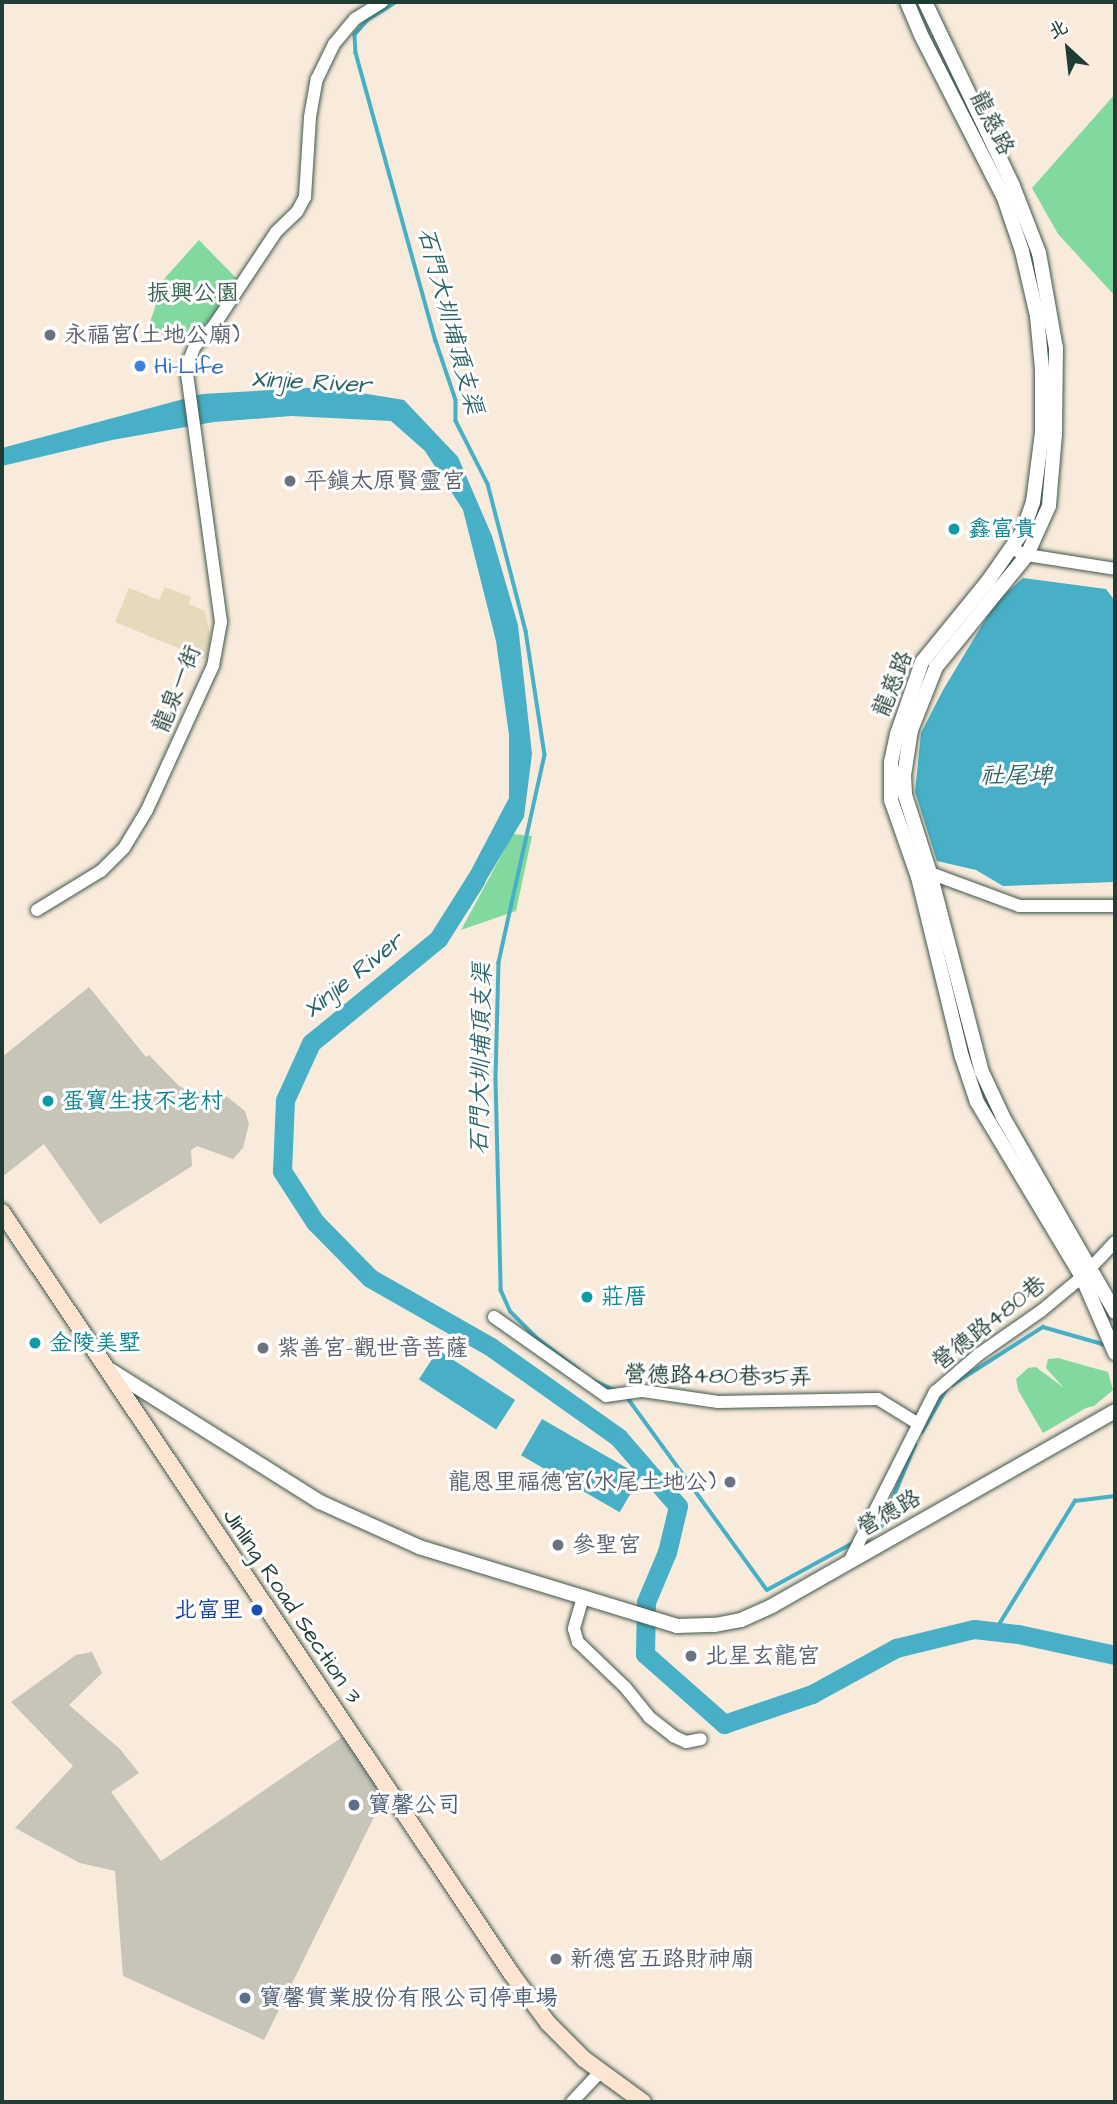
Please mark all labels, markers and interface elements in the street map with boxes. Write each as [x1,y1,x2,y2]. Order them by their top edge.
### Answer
north arrow [1033,14,1103,84]
text: 北 [1044,14,1073,46]
street label: 龍慈路 [964,86,1020,160]
water label: 石門大圳埔頂支渠 [410,225,488,417]
park label: 振興公園 [147,279,239,307]
place label: 永福宮(土地公廟) [64,321,240,349]
marker: 永福宮(土地公廟) [42,327,58,343]
place label: Hi-Life [154,352,224,380]
marker: Hi-Life [132,358,148,374]
water label: Xinjie River [250,365,372,401]
place label: 平鎮太原賢靈宮 [304,467,465,495]
marker: 平鎮太原賢靈宮 [282,473,298,489]
place label: 鑫富貴 [968,515,1037,543]
marker: 鑫富貴 [946,521,962,537]
street label: 龍泉一街 [147,641,207,737]
street label: 龍慈路 [867,647,919,721]
water label: 社尾埤 [980,763,1052,791]
water label: Xinjie River [298,927,410,1025]
water label: 石門大圳埔頂支渠 [466,963,498,1155]
place label: 蛋寶生技不老村 [62,1087,223,1115]
marker: 蛋寶生技不老村 [40,1093,56,1109]
street label: 營德路480巷 [926,1270,1052,1376]
place label: 莊厝 [601,1283,647,1311]
marker: 莊厝 [579,1289,595,1305]
place label: 金陵美墅 [49,1329,141,1357]
place label: 紫善宮-觀世音菩薩 [277,1334,468,1362]
marker: 金陵美墅 [27,1335,43,1351]
marker: 紫善宮-觀世音菩薩 [255,1340,271,1356]
street label: 營德路480巷35弄 [624,1361,812,1391]
place label: 龍恩里福德宮(水尾土地公) [448,1468,716,1496]
marker: 龍恩里福德宮(水尾土地公) [722,1474,738,1490]
street label: 營德路 [852,1484,926,1542]
street label: Jinling Road Section 3 [217,1503,367,1709]
place label: 參聖宮 [572,1531,641,1559]
marker: 參聖宮 [550,1537,566,1553]
place label: 北富里 [174,1596,243,1624]
marker: 北富里 [249,1602,265,1618]
place label: 北星玄龍宮 [705,1642,820,1670]
marker: 北星玄龍宮 [683,1648,699,1664]
place label: 寶馨公司 [368,1791,460,1819]
marker: 寶馨公司 [346,1797,362,1813]
place label: 新德宮五路財神廟 [570,1945,754,1973]
marker: 新德宮五路財神廟 [548,1951,564,1967]
place label: 寶馨實業股份有限公司停車場 [259,1984,558,2012]
marker: 寶馨實業股份有限公司停車場 [237,1990,253,2006]

